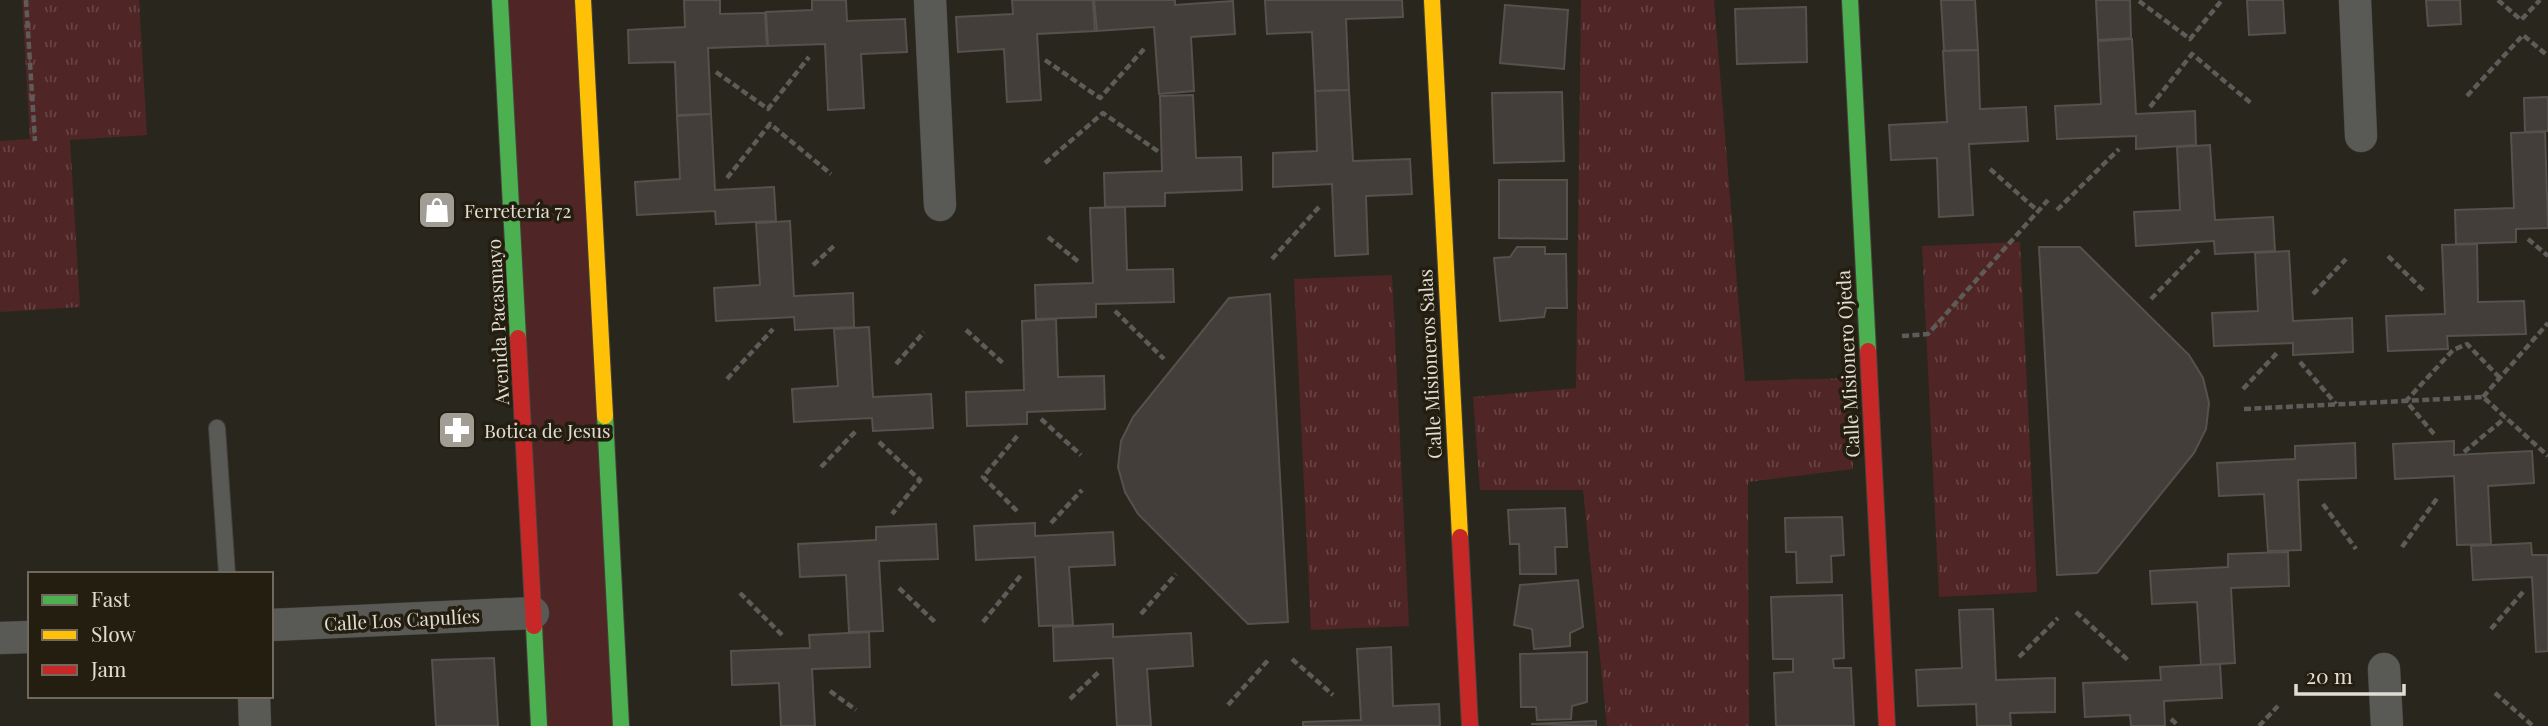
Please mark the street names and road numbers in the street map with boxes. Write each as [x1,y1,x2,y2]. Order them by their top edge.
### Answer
street label: Avenida Pacasmayo [480,238,514,407]
street label: Calle Misioneros Salas [1411,268,1447,460]
street label: Calle Misionero Ojeda [1829,269,1865,458]
street label: Calle Los Capulíes [323,602,481,636]

